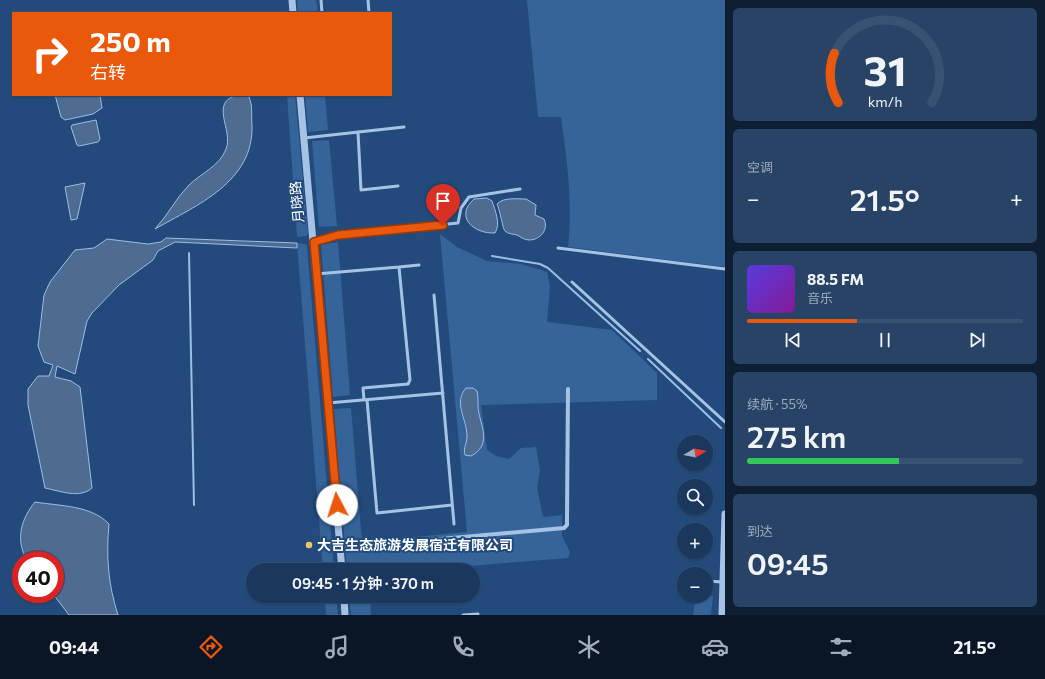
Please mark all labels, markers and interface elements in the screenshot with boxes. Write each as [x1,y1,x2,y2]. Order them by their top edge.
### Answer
text: 250 m [90,24,171,58]
icon: right [24,28,76,80]
text: 31 [863,44,907,95]
text: 右转 [90,61,126,83]
text: km/h [868,91,902,109]
text: 空调 [747,159,773,175]
street label: 月晓路 [286,180,307,224]
text: 21.5° [850,180,920,217]
pin [426,184,460,225]
text: − [747,185,760,212]
text: + [1010,185,1023,212]
icon: arrive [432,190,454,212]
text: 88.5 FM [807,270,864,288]
text: 音乐 [807,290,833,306]
icon: previous [782,329,804,351]
icon: pause [874,329,896,351]
icon: next [966,329,988,351]
text: 续航 · 55% [747,396,807,412]
text: 275 km [747,417,846,454]
north arrow [677,435,713,471]
map controls [677,435,713,603]
button: search [677,479,713,515]
position arrow [316,484,358,526]
button: + [677,523,713,559]
text: 到达 [747,523,773,539]
place label: 大吉生态旅游发展宿迁有限公司 [317,536,513,553]
marker: 大吉生态旅游发展宿迁有限公司 [304,540,314,550]
text: 09:45 [747,544,829,581]
speed limit sign: 40 [12,551,64,603]
button: − [677,567,713,603]
text: 09:45 · 1 分钟 · 370 m [292,574,434,592]
icon: directions [197,633,225,661]
icon: music [323,633,351,661]
icon: phone [449,633,477,661]
icon: climate [575,633,603,661]
icon: car [701,633,729,661]
icon: filters [827,633,855,661]
text: 09:44 [49,636,99,658]
text: 21.5° [953,636,996,658]

